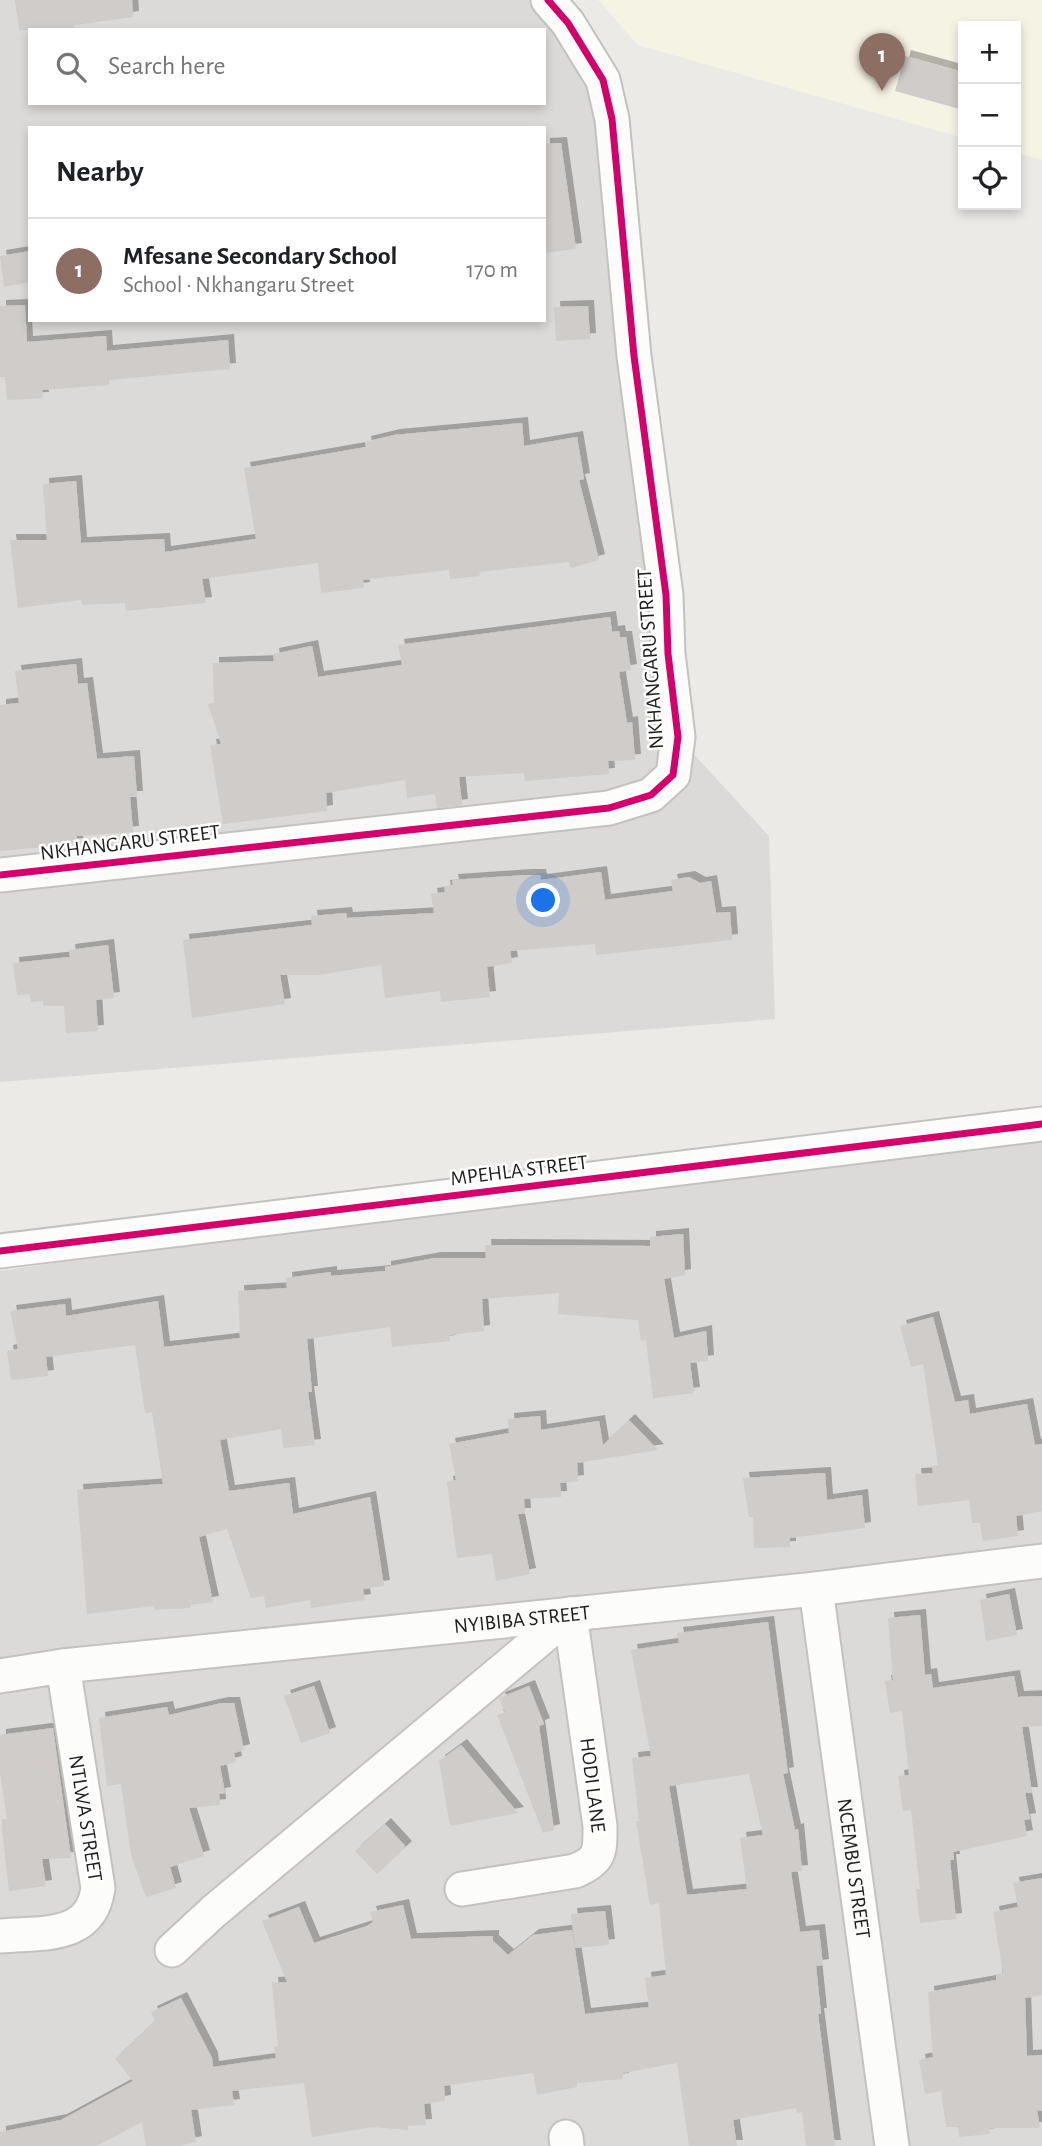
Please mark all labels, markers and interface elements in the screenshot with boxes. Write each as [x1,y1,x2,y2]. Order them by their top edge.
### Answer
map controls [958,21,1021,210]
button: + [958,21,1021,84]
search box [28,28,546,105]
pin: 1 [859,33,905,91]
icon: search [52,48,90,86]
text: Search here [108,53,226,79]
button: − [958,84,1021,147]
button: locate [958,147,1021,210]
text: Nearby [56,157,144,187]
text: Mfesane Secondary School [123,243,397,269]
text: 1 [75,259,83,282]
text: 170 m [466,259,518,282]
text: School · Nkhangaru Street [123,274,354,297]
street label: NKHANGARU STREET [634,568,667,750]
street label: NKHANGARU STREET [39,821,221,864]
your location [526,883,560,917]
street label: MPEHLA STREET [449,1152,589,1189]
street label: NYIBIBA STREET [453,1602,591,1637]
street label: HODI LANE [576,1736,609,1834]
street label: NTLWA STREET [65,1753,106,1883]
street label: NCEMBU STREET [834,1797,874,1940]

